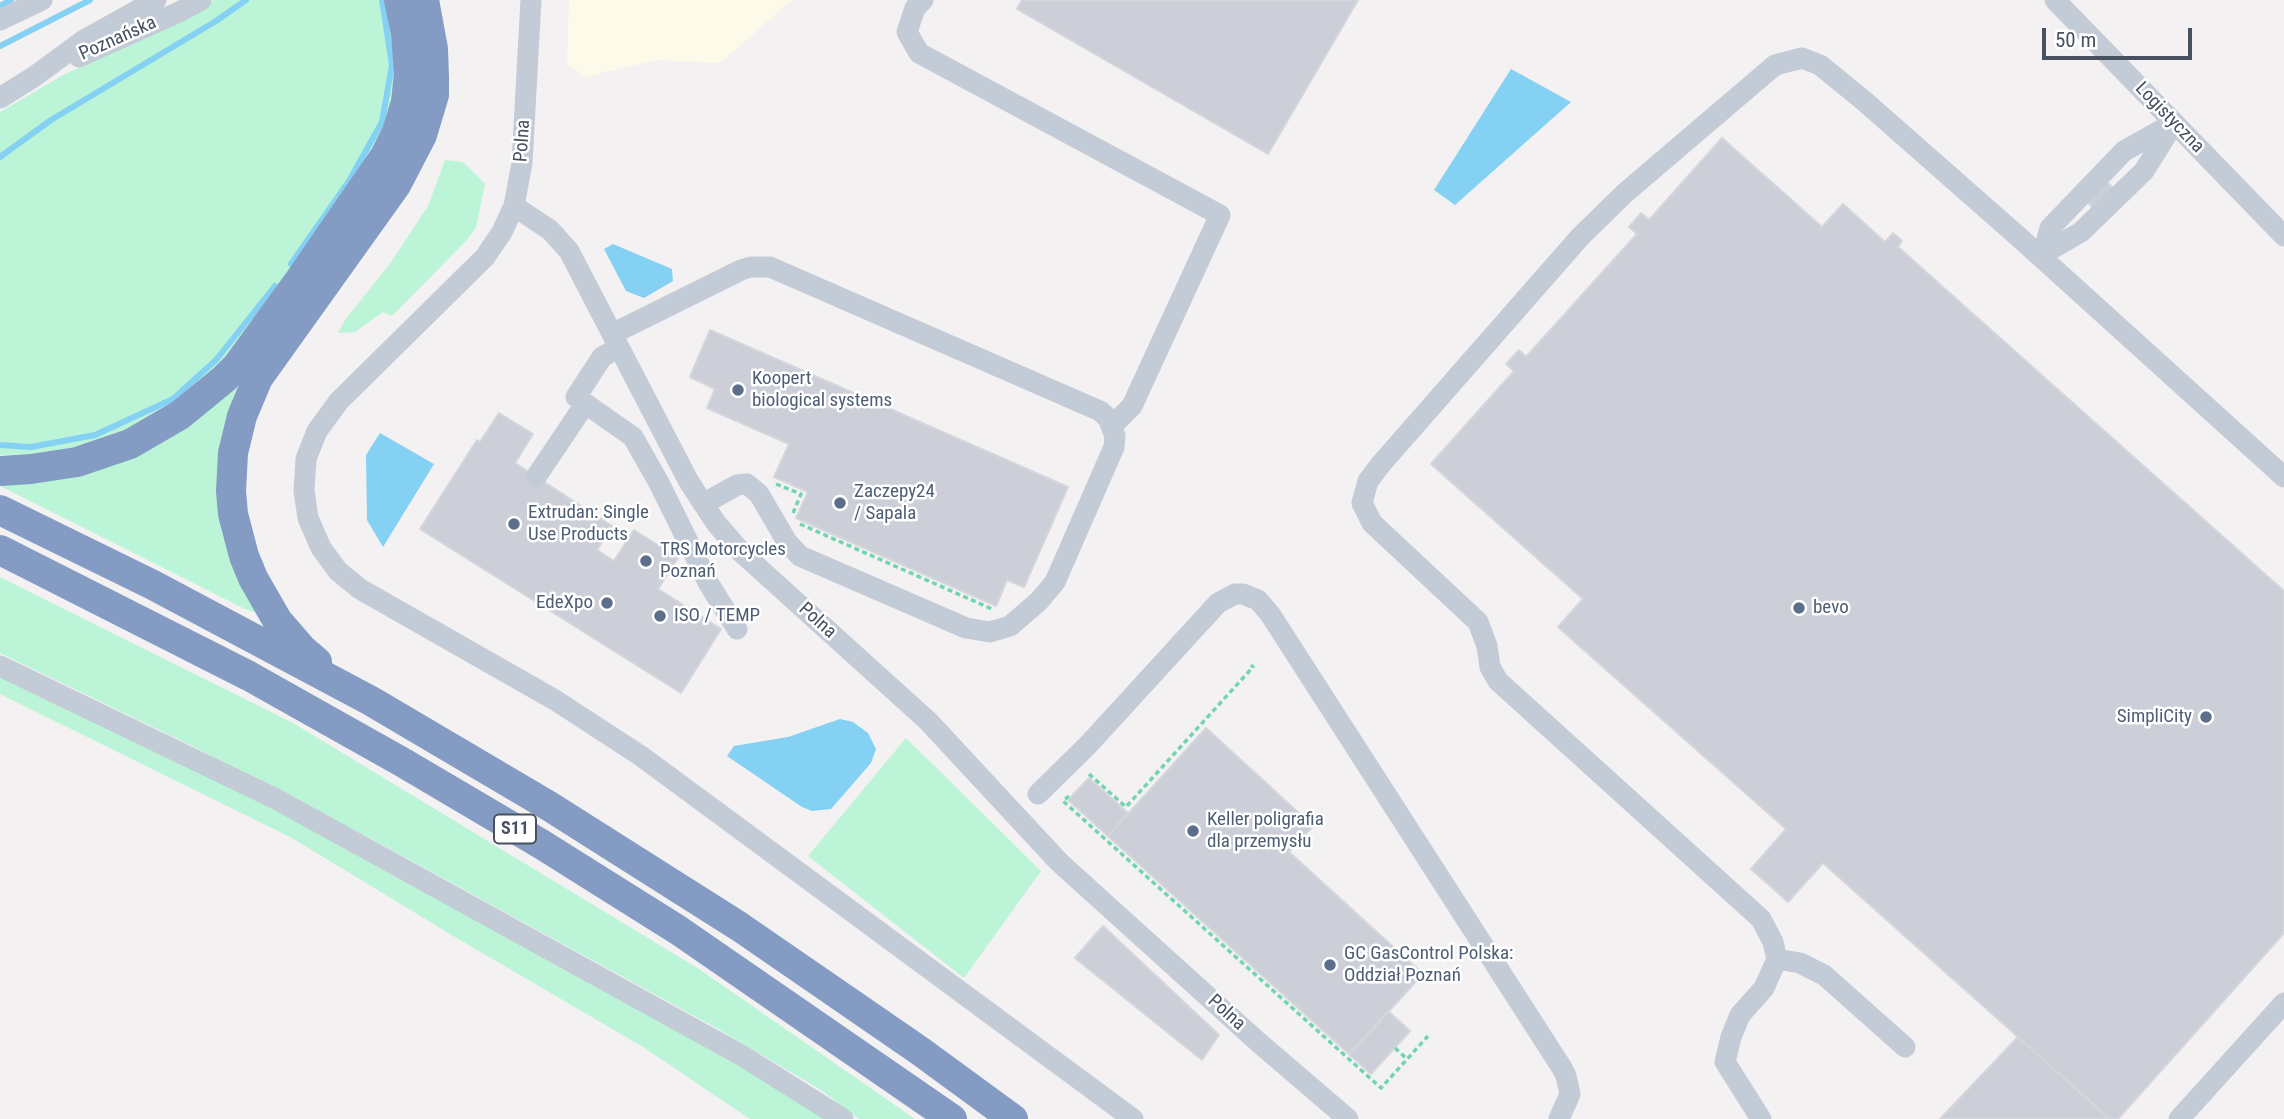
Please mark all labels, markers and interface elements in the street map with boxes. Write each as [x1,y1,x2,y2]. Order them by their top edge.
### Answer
street label: Poznańska [76,12,160,66]
scale bar [2046,14,2196,58]
text: 50 m [2055,28,2096,52]
street label: Logistyczna [2130,78,2208,158]
street label: Polna [510,119,536,163]
place label: Koopert biological systems [752,368,892,412]
marker: Koopert biological systems [730,382,746,398]
place label: Zaczepy24 / Sapala [854,481,935,525]
marker: Zaczepy24 / Sapala [832,495,848,511]
place label: Extrudan: Single Use Products [528,502,649,546]
marker: Extrudan: Single Use Products [506,516,522,532]
place label: TRS Motorcycles Poznań [660,539,786,583]
marker: TRS Motorcycles Poznań [638,553,654,569]
place label: EdeXpo [536,592,593,614]
marker: EdeXpo [599,595,615,611]
place label: bevo [1813,597,1849,619]
street label: Polna [794,598,840,644]
marker: bevo [1791,600,1807,616]
place label: ISO / TEMP [674,605,760,627]
marker: ISO / TEMP [652,608,668,624]
place label: SimpliCity [2117,706,2192,728]
marker: SimpliCity [2198,709,2214,725]
place label: Keller poligrafia dla przemysłu [1207,809,1324,853]
road number: S11 [494,814,536,844]
marker: Keller poligrafia dla przemysłu [1185,823,1201,839]
place label: GC GasControl Polska: Oddział Poznań [1344,943,1513,987]
marker: GC GasControl Polska: Oddział Poznań [1322,957,1338,973]
street label: Polna [1203,990,1249,1036]

